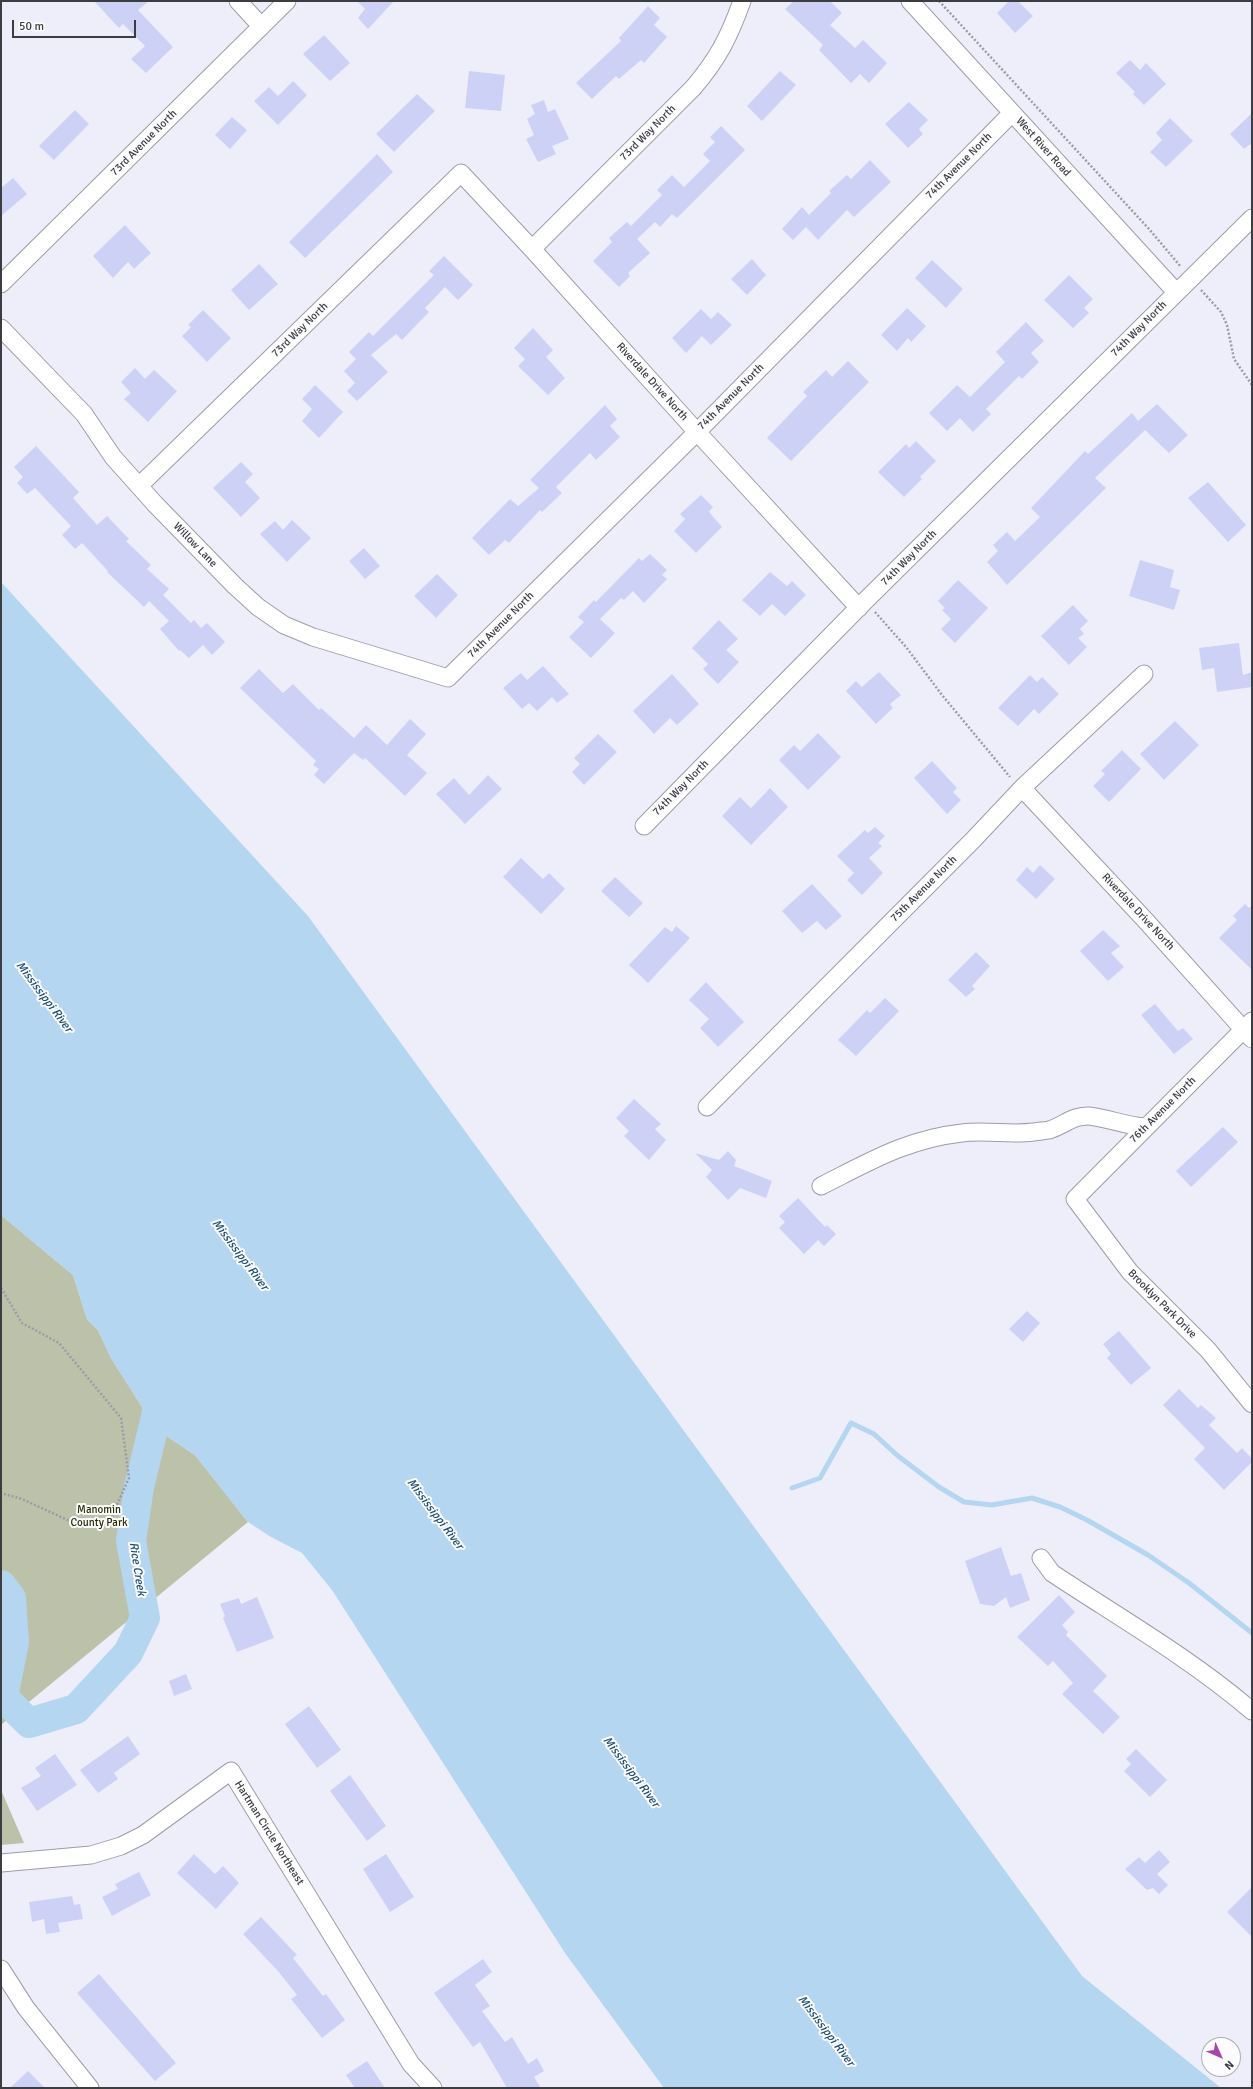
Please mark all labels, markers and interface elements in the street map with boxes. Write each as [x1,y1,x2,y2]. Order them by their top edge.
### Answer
scale bar [14,12,138,38]
text: 50 m [19,19,44,34]
street label: 73rd Way North [617,102,679,164]
street label: 73rd Avenue North [108,107,180,179]
street label: West River Road [1013,115,1073,179]
street label: 74th Avenue North [923,130,995,202]
street label: 74th Way North [1108,298,1170,360]
street label: 73rd Way North [269,300,331,360]
street label: Riverdale Drive North [613,340,691,424]
street label: 74th Avenue North [695,361,767,433]
street label: Willow Lane [170,520,220,570]
street label: 74th Way North [878,527,940,589]
street label: 74th Avenue North [465,589,537,661]
street label: 74th Way North [650,757,712,819]
street label: 75th Avenue North [888,853,960,925]
street label: Riverdale Drive North [1099,871,1177,953]
water label: Mississippi River [13,959,75,1035]
street label: 76th Avenue North [1127,1074,1199,1146]
water label: Mississippi River [209,1217,271,1293]
street label: Brooklyn Park Drive [1125,1267,1199,1341]
water label: Mississippi River [404,1476,466,1552]
park label: Manomin County Park [71,1503,127,1529]
water label: Rice Creek [126,1541,148,1597]
water label: Mississippi River [600,1734,662,1810]
street label: Hartman Circle Northeast [231,1778,307,1888]
water label: Mississippi River [795,1993,857,2069]
north arrow [1201,2037,1241,2077]
text: N [1222,2058,1236,2072]

